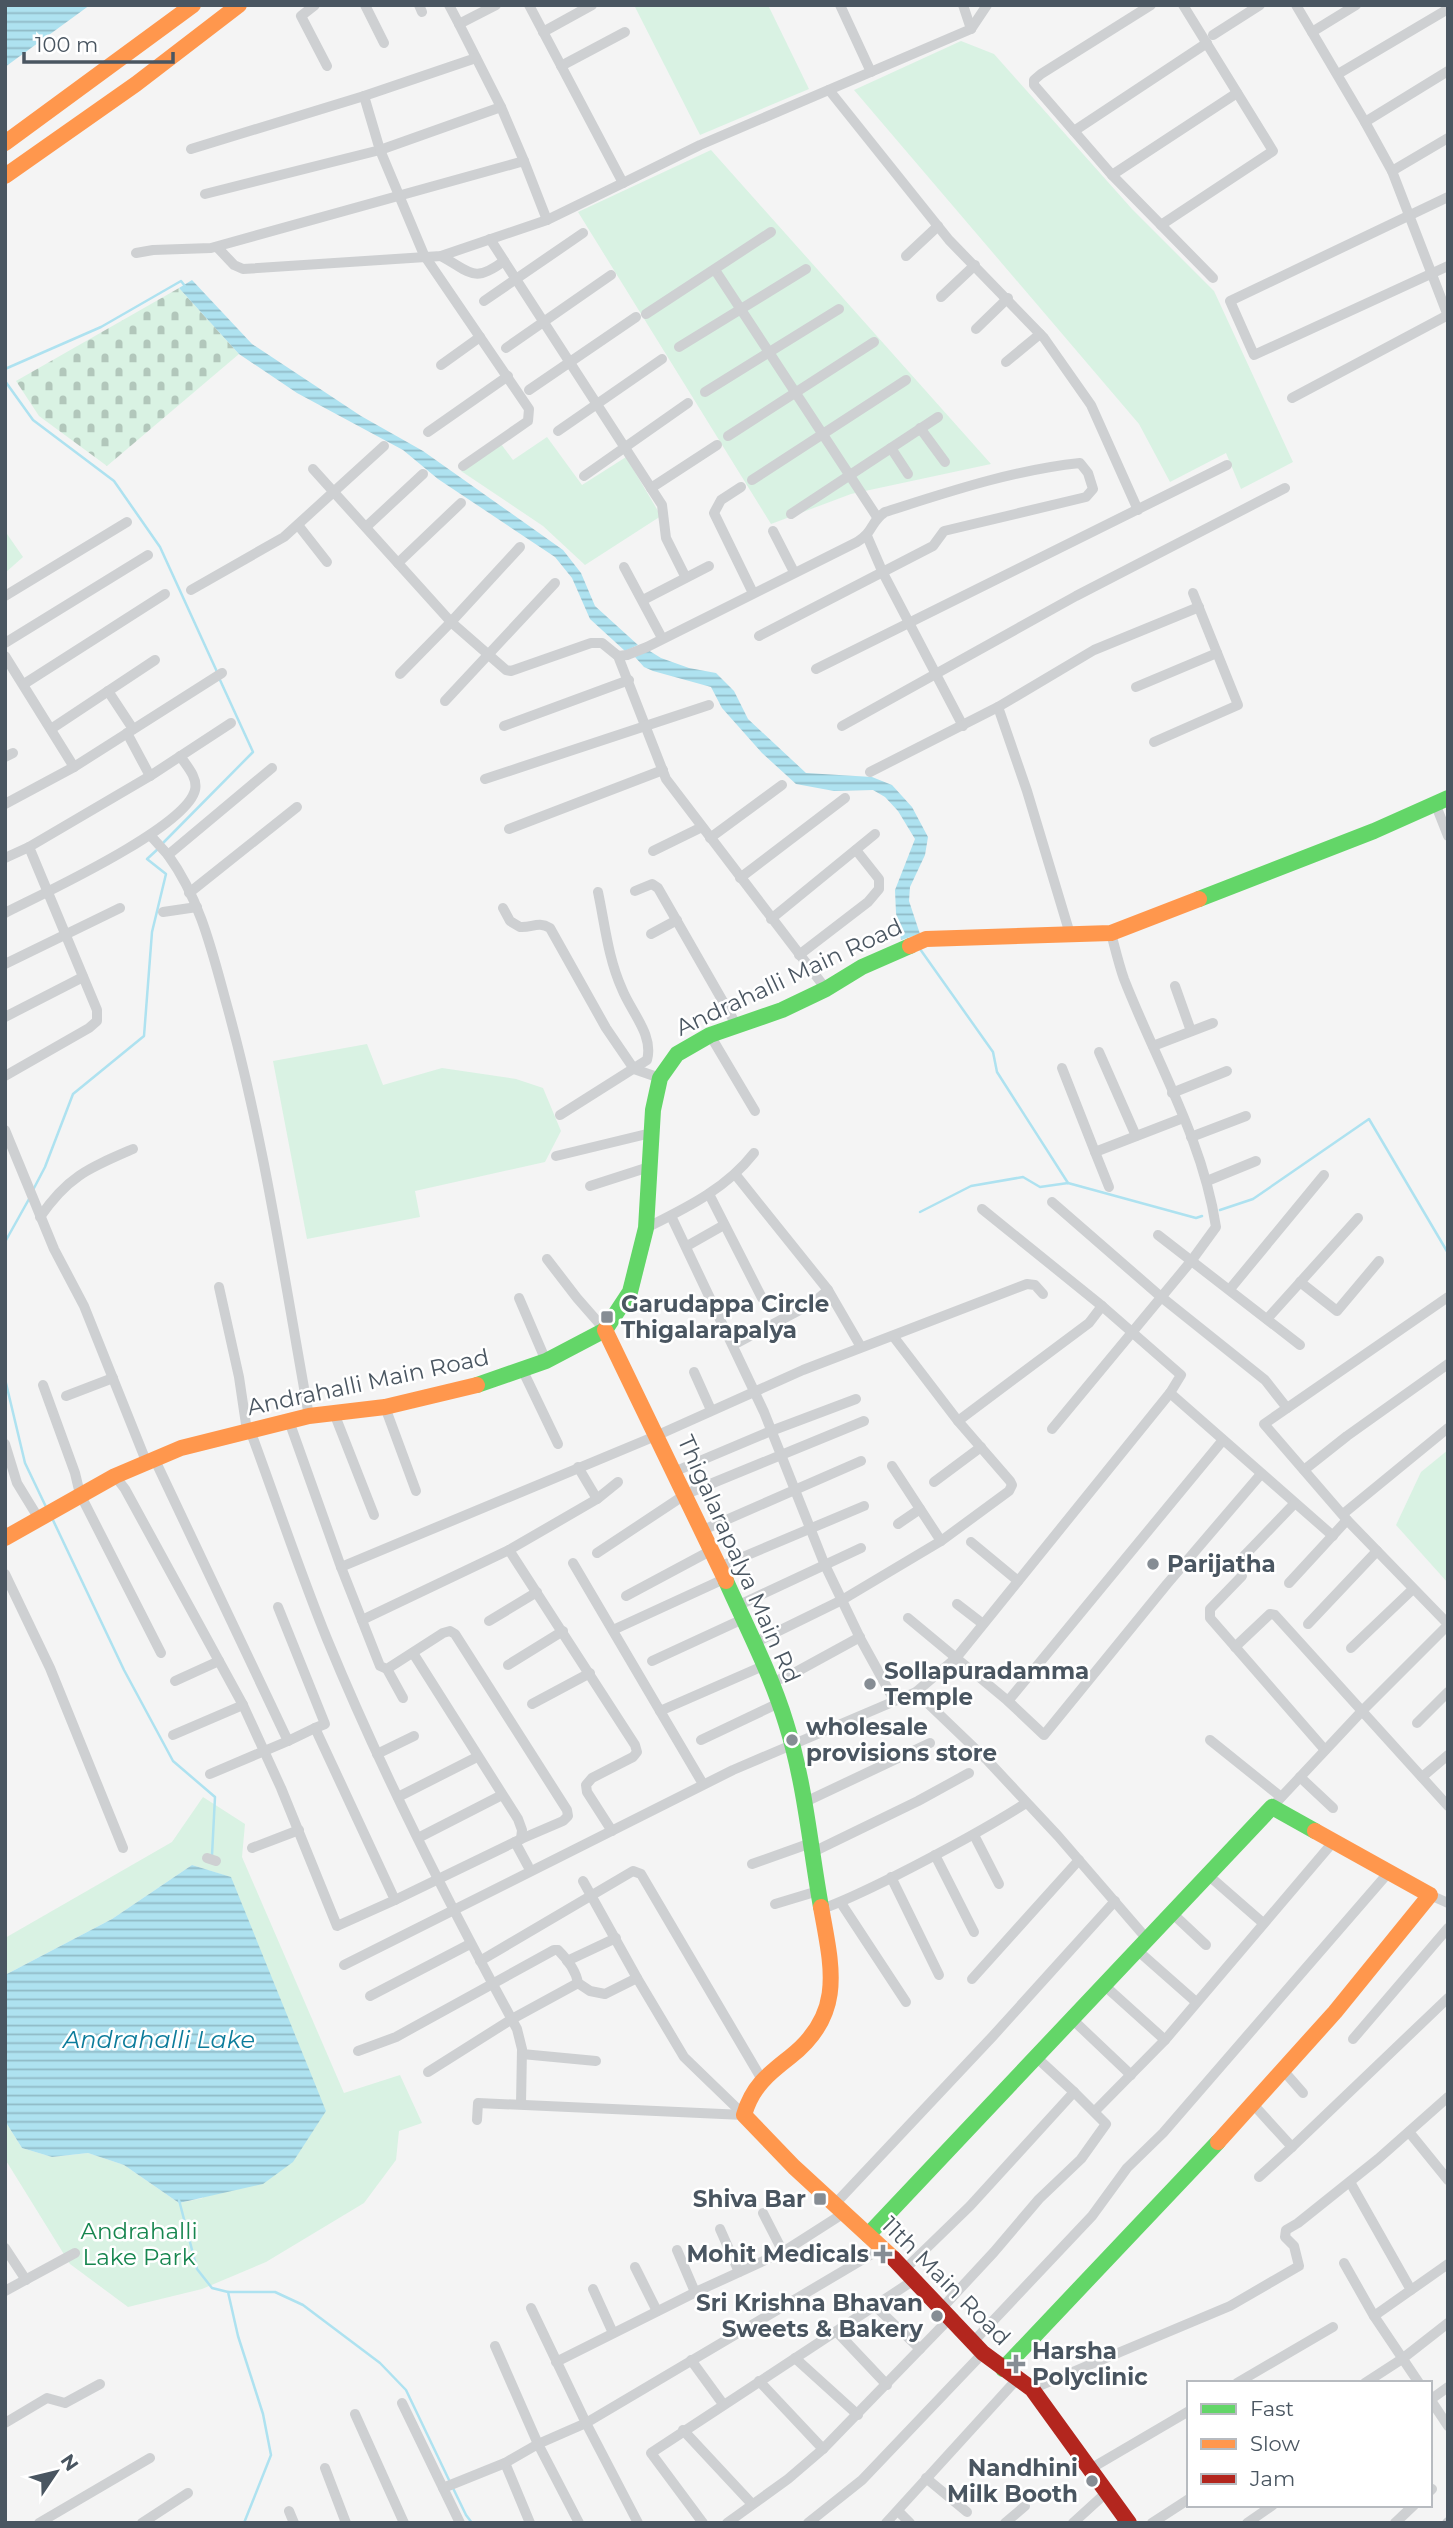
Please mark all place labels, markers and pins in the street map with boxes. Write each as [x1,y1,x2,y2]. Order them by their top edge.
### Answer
place label: Garudappa Circle Thigalarapalya [621,1290,829,1344]
marker: Garudappa Circle Thigalarapalya [599,1309,615,1325]
place label: Parijatha [1167,1550,1276,1578]
marker: Parijatha [1145,1556,1161,1572]
place label: Sollapuradamma Temple [884,1657,1089,1711]
marker: Sollapuradamma Temple [862,1676,878,1692]
place label: wholesale provisions store [806,1713,997,1767]
marker: wholesale provisions store [784,1732,800,1748]
place label: Shiva Bar [693,2185,806,2213]
marker: Shiva Bar [812,2191,828,2207]
place label: Mohit Medicals [686,2240,869,2268]
marker: Mohit Medicals [875,2246,891,2262]
place label: Sri Krishna Bhavan Sweets & Bakery [696,2289,923,2343]
marker: Sri Krishna Bhavan Sweets & Bakery [929,2308,945,2324]
place label: Harsha Polyclinic [1032,2337,1148,2391]
marker: Harsha Polyclinic [1006,2354,1026,2374]
place label: Nandhini Milk Booth [947,2454,1078,2508]
marker: Nandhini Milk Booth [1084,2473,1100,2489]

